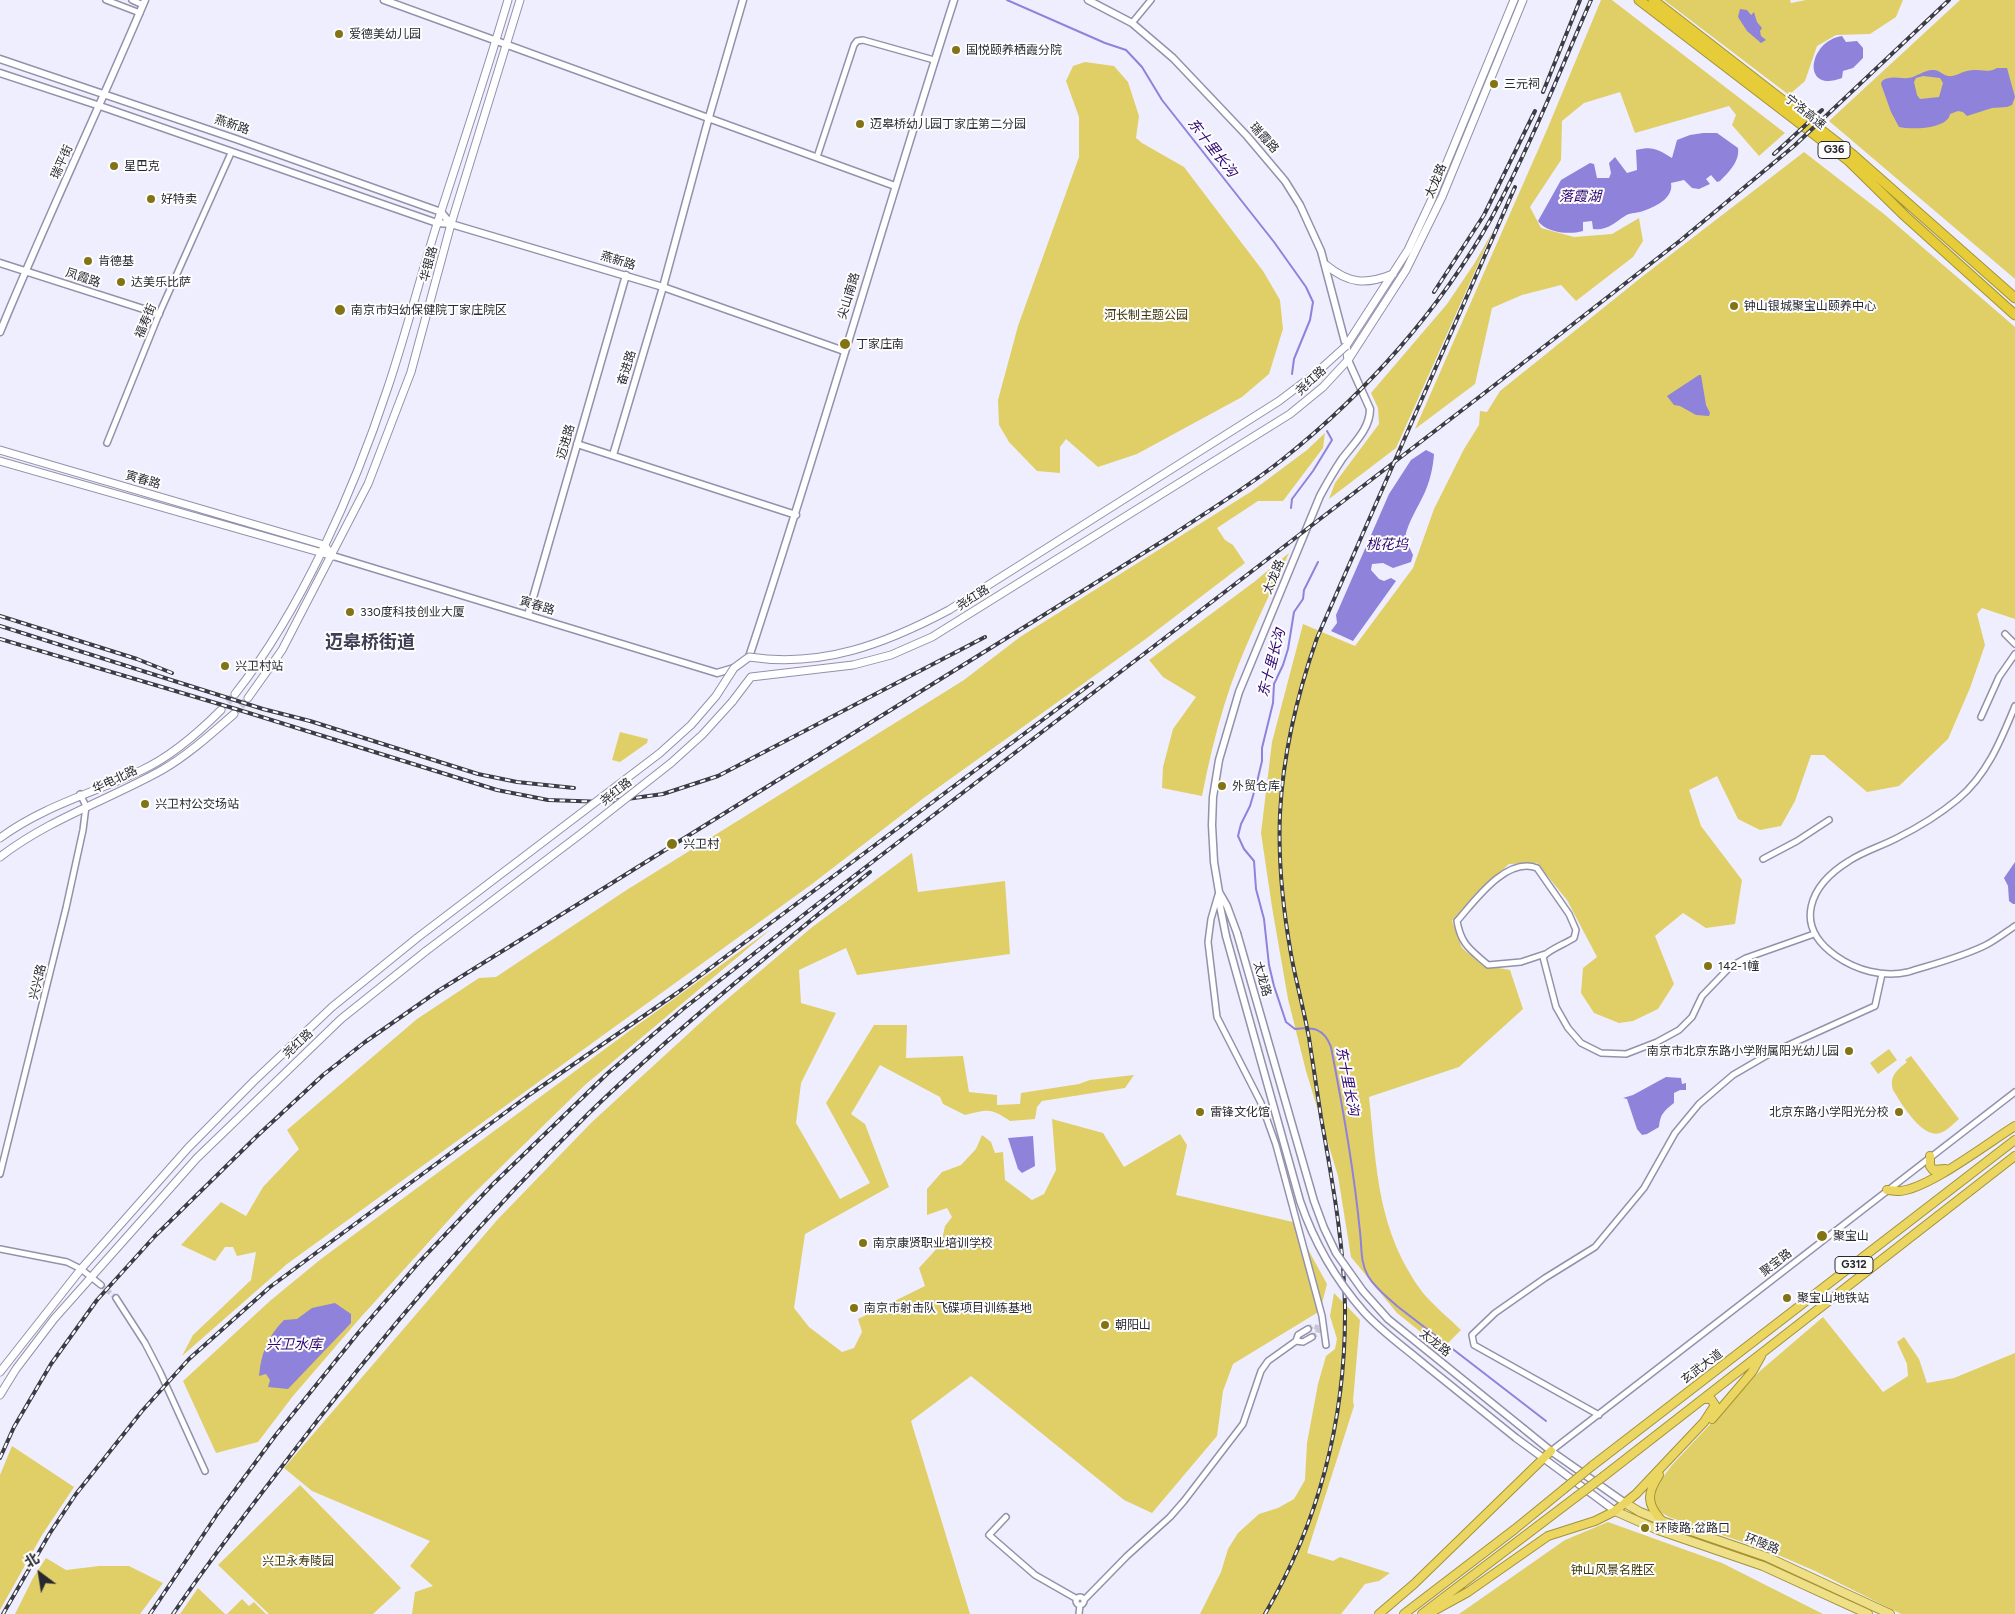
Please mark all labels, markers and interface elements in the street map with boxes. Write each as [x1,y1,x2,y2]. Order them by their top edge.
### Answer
place label: 爱德美幼儿园 [349,27,421,41]
marker: 爱德美幼儿园 [333,28,345,40]
place label: 国悦颐养栖霞分院 [966,43,1062,57]
marker: 国悦颐养栖霞分院 [950,44,962,56]
place label: 三元祠 [1504,77,1540,91]
marker: 三元祠 [1488,78,1500,90]
street label: 宁洛高速 [1782,92,1828,132]
street label: 燕新路 [213,112,251,138]
water label: 东十里长沟 [1184,115,1240,181]
place label: 迈皋桥幼儿园丁家庄第二分园 [870,117,1026,131]
marker: 迈皋桥幼儿园丁家庄第二分园 [854,118,866,130]
street label: 瑞霞路 [1247,120,1281,156]
road number: G36 [1818,142,1850,158]
street label: 瑞平街 [48,143,76,181]
place label: 星巴克 [124,159,160,173]
marker: 星巴克 [108,160,120,172]
street label: 太龙路 [1422,162,1450,200]
water label: 落霞湖 [1559,189,1601,205]
place label: 好特卖 [161,192,197,206]
marker: 好特卖 [145,193,157,205]
street label: 华银路 [417,245,441,283]
street label: 燕新路 [599,249,637,273]
place label: 肯德基 [98,254,134,268]
marker: 肯德基 [82,255,94,267]
street label: 凤霞路 [64,266,102,290]
street label: 尖山南路 [835,271,863,321]
place label: 达美乐比萨 [131,275,191,289]
marker: 达美乐比萨 [115,276,127,288]
place label: 钟山银城聚宝山颐养中心 [1744,299,1876,313]
marker: 钟山银城聚宝山颐养中心 [1728,300,1740,312]
street label: 福寿街 [132,302,160,340]
marker: 南京市妇幼保健院丁家庄院区 [333,303,347,317]
place label: 南京市妇幼保健院丁家庄院区 [351,303,507,317]
park label: 河长制主题公园 [1104,308,1188,322]
marker: 丁家庄南 [838,337,852,351]
place label: 丁家庄南 [856,337,904,351]
street label: 奋进路 [615,349,639,387]
street label: 尧红路 [1293,364,1329,398]
street label: 迈进路 [554,423,578,461]
street label: 寅春路 [124,468,162,492]
water label: 桃花坞 [1366,537,1408,553]
street label: 太龙路 [1260,558,1288,596]
street label: 尧红路 [954,582,992,614]
street label: 寅春路 [518,594,556,618]
place label: 330度科技创业大厦 [360,605,465,619]
marker: 330度科技创业大厦 [344,606,356,618]
water label: 东十里长沟 [1255,627,1289,699]
district label: 迈皋桥街道 [325,632,415,654]
place label: 兴卫村站 [235,659,283,673]
marker: 兴卫村站 [219,660,231,672]
street label: 华电北路 [90,763,140,797]
street label: 尧红路 [597,775,635,809]
place label: 外贸仓库 [1232,779,1280,793]
marker: 外贸仓库 [1216,780,1228,792]
place label: 兴卫村公交场站 [155,797,239,811]
marker: 兴卫村公交场站 [139,798,151,810]
marker: 兴卫村 [665,837,679,851]
place label: 兴卫村 [683,837,719,851]
place label: 142-1幢 [1718,959,1759,973]
street label: 太龙路 [1250,960,1274,998]
marker: 142-1幢 [1702,960,1714,972]
street label: 兴兴路 [27,963,49,1001]
street label: 尧红路 [280,1026,316,1062]
place label: 南京市北京东路小学附属阳光幼儿园 [1647,1044,1839,1058]
water label: 东十里长沟 [1332,1045,1362,1117]
marker: 南京市北京东路小学附属阳光幼儿园 [1843,1045,1855,1057]
place label: 雷锋文化馆 [1210,1105,1270,1119]
place label: 北京东路小学阳光分校 [1769,1105,1889,1119]
marker: 雷锋文化馆 [1194,1106,1206,1118]
marker: 北京东路小学阳光分校 [1893,1106,1905,1118]
marker: 聚宝山 [1815,1229,1829,1243]
place label: 聚宝山 [1833,1229,1869,1243]
place label: 南京康贤职业培训学校 [873,1236,993,1250]
marker: 南京康贤职业培训学校 [857,1237,869,1249]
street label: 聚宝路 [1757,1246,1795,1280]
road number: G312 [1835,1256,1873,1274]
place label: 聚宝山地铁站 [1797,1291,1869,1305]
marker: 聚宝山地铁站 [1781,1292,1793,1304]
place label: 南京市射击队飞碟项目训练基地 [864,1301,1032,1315]
marker: 南京市射击队飞碟项目训练基地 [848,1302,860,1314]
place label: 朝阳山 [1115,1318,1151,1332]
marker: 朝阳山 [1099,1319,1111,1331]
street label: 太龙路 [1416,1326,1454,1360]
water label: 兴卫水库 [266,1337,322,1353]
street label: 玄武大道 [1678,1347,1726,1387]
place label: 环陵路·岔路口 [1655,1521,1730,1535]
marker: 环陵路·岔路口 [1639,1522,1651,1534]
street label: 环陵路 [1743,1531,1781,1557]
north arrow [15,1549,65,1599]
text: 北 [22,1550,42,1572]
park label: 兴卫永寿陵园 [262,1554,334,1568]
park label: 钟山风景名胜区 [1571,1563,1655,1577]

